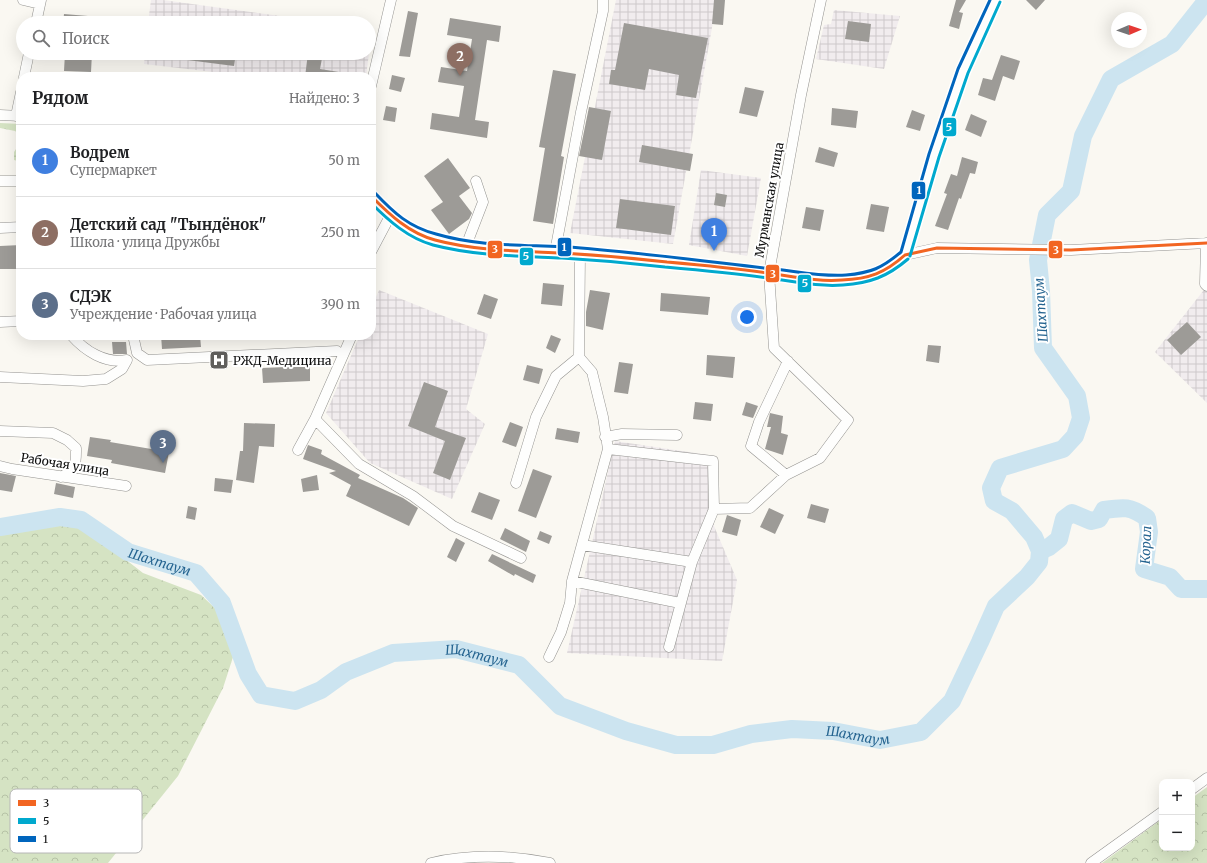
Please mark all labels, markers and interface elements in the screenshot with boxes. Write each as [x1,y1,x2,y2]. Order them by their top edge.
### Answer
north arrow [1111,12,1147,48]
search box [16,16,376,60]
icon: search [30,27,52,49]
text: Поиск [62,29,109,48]
pin: 2 [447,43,473,76]
text: Рядом [32,87,88,109]
text: Найдено: 3 [289,90,360,107]
line badge: 5 [942,117,957,137]
text: 5 [946,120,952,134]
street label: Мурманская улица [751,141,787,259]
text: Водрем [70,143,129,162]
text: 1 [42,152,48,169]
text: 50 m [328,152,360,169]
text: Супермаркет [70,162,157,179]
line badge: 1 [911,181,926,200]
text: 1 [916,183,922,197]
text: Детский сад "Тындёнок" [70,215,266,234]
pin: 1 [701,218,727,251]
text: 2 [41,224,49,241]
text: 250 m [321,224,360,241]
text: Школа · улица Дружбы [70,234,220,251]
line badge: 1 [557,237,572,257]
line badge: 3 [487,240,503,259]
text: 1 [561,240,567,254]
line badge: 3 [1048,240,1063,259]
text: 3 [492,242,498,256]
text: 3 [1053,243,1059,257]
line badge: 5 [519,247,534,266]
text: 5 [523,249,529,263]
line badge: 3 [765,264,780,283]
text: 3 [770,267,776,281]
line badge: 5 [797,274,812,293]
text: 5 [802,276,808,290]
water label: Шахтаум [1030,277,1052,343]
text: СДЭК [70,287,112,306]
text: 3 [41,296,49,313]
text: 390 m [321,296,360,313]
text: Учреждение · Рабочая улица [70,306,257,323]
your location [737,307,757,327]
hospital icon: РЖД-Медицина [208,349,230,371]
place label: РЖД-Медицина [233,353,332,368]
pin: 3 [150,430,176,463]
street label: Рабочая улица [20,450,111,478]
water label: Корал [1137,525,1155,565]
water label: Шахтаум [126,544,193,579]
water label: Шахтаум [445,640,510,671]
water label: Шахтаум [825,722,891,749]
map controls [1159,779,1195,851]
button: + [1159,779,1195,815]
legend [10,789,142,853]
text: 3 [43,796,49,810]
text: 5 [43,814,49,828]
button: − [1159,815,1195,851]
text: 1 [43,832,48,846]

